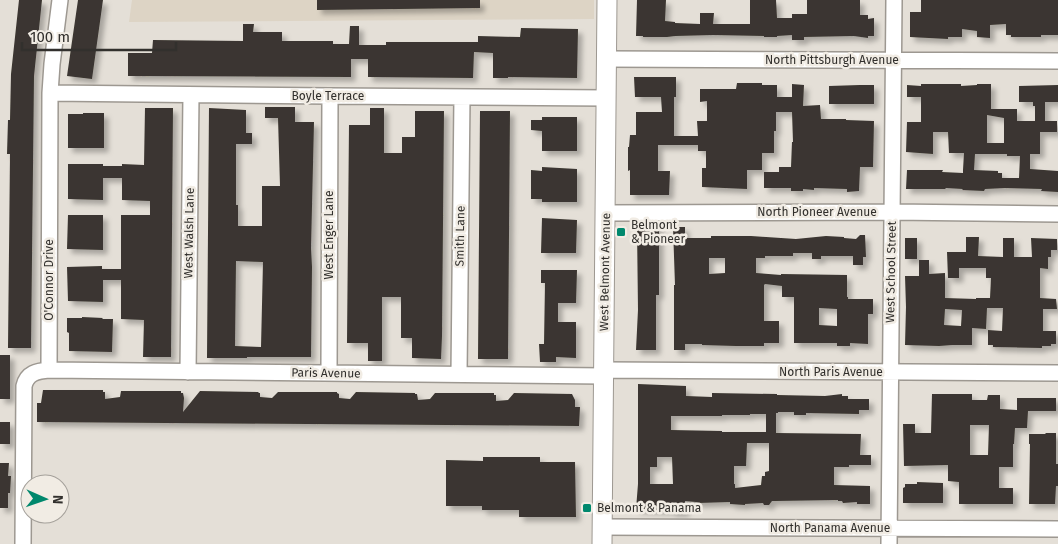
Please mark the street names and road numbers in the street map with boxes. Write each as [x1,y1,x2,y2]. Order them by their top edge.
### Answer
street label: North Pittsburgh Avenue [765,53,899,67]
street label: Boyle Terrace [292,89,364,103]
street label: West Walsh Lane [181,188,197,278]
street label: West Enger Lane [322,190,336,280]
street label: North Pioneer Avenue [757,205,877,219]
street label: Smith Lane [452,206,468,266]
street label: West Belmont Avenue [597,213,613,331]
street label: West School Street [883,220,899,323]
street label: O'Connor Drive [42,239,56,321]
street label: Paris Avenue [291,365,361,381]
street label: North Paris Avenue [779,365,883,379]
street label: North Panama Avenue [770,521,890,535]

